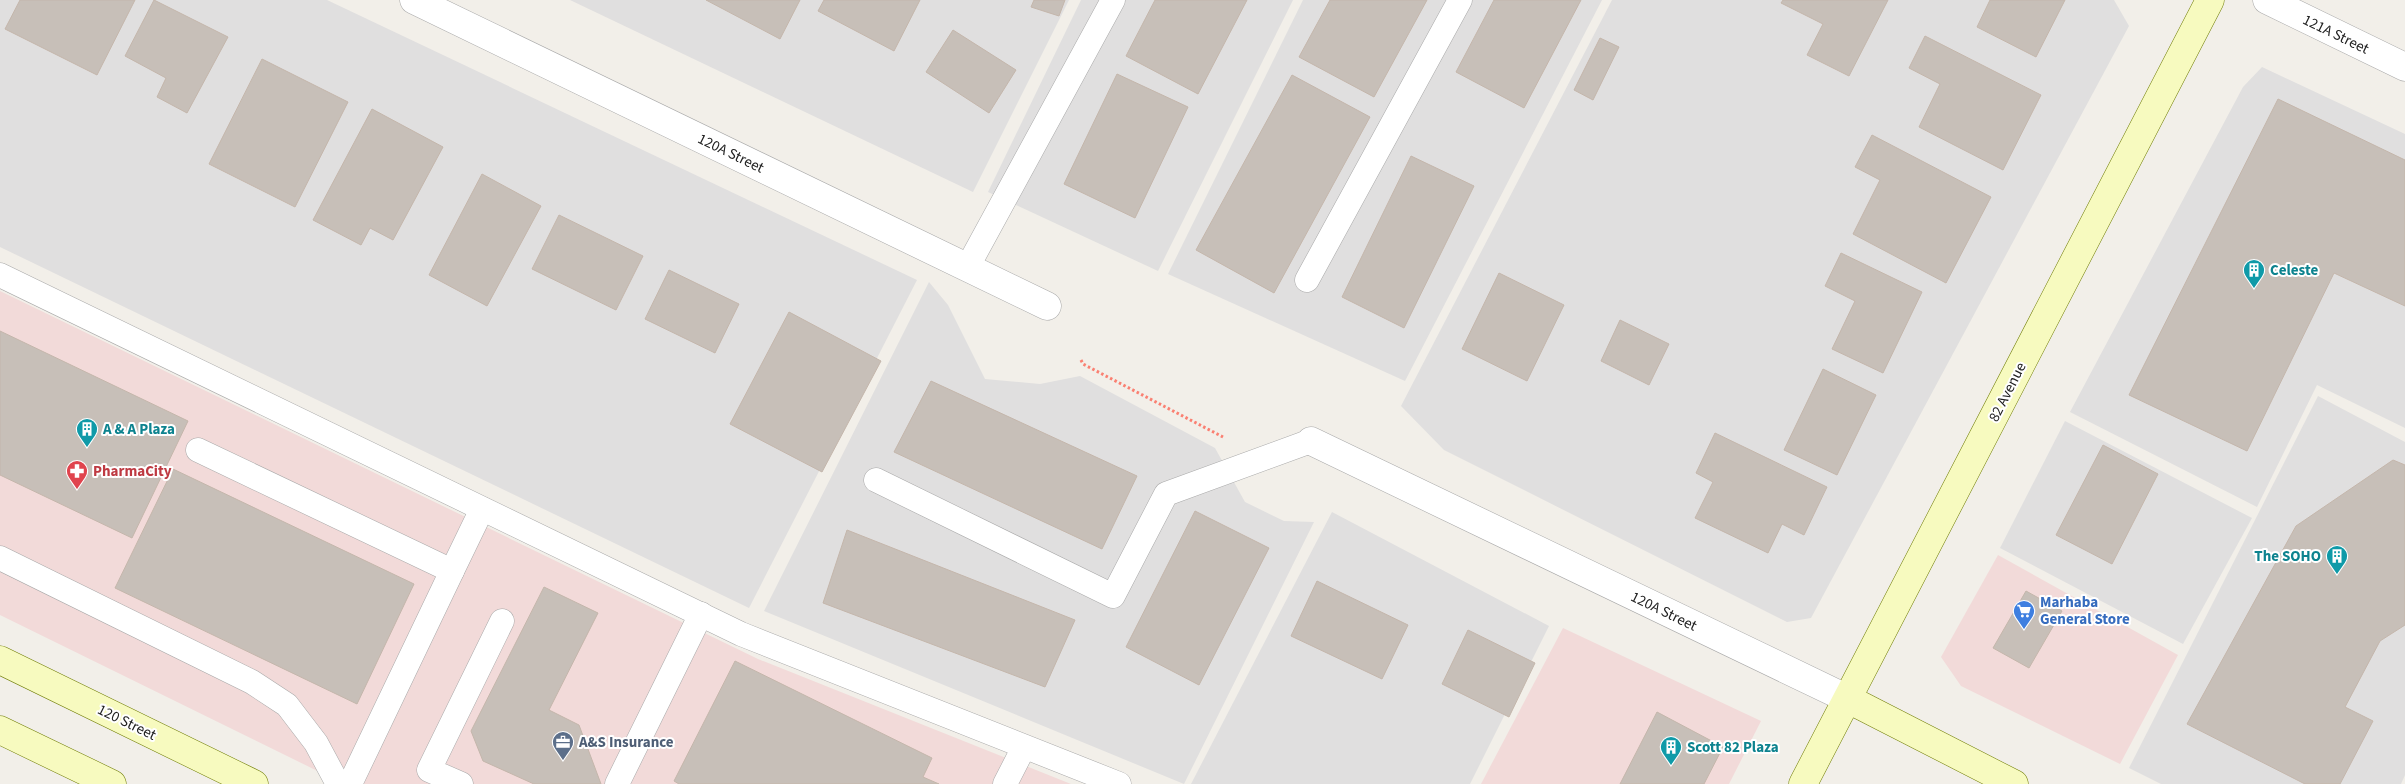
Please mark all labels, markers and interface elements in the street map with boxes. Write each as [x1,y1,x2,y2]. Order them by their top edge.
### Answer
street label: 121A Street [2299,9,2372,59]
street label: 120A Street [694,128,767,178]
building icon: Celeste [2242,258,2266,289]
place label: Celeste [2270,260,2318,281]
street label: 82 Avenue [1984,359,2031,426]
building icon: A & A Plaza [75,417,99,448]
place label: A & A Plaza [102,419,175,440]
pharmacy icon: PharmaCity [65,459,89,490]
place label: PharmaCity [93,461,172,482]
building icon: The SOHO [2325,544,2349,575]
place label: The SOHO [2254,546,2321,567]
street label: 120A Street [1627,586,1700,636]
place label: Marhaba General Store [2040,592,2130,630]
supermarket icon: Marhaba General Store [2012,599,2036,630]
street label: 120 Street [94,699,160,746]
office icon: A&S Insurance [551,730,575,761]
place label: A&S Insurance [578,732,674,753]
building icon: Scott 82 Plaza [1659,735,1683,766]
place label: Scott 82 Plaza [1687,737,1779,758]

